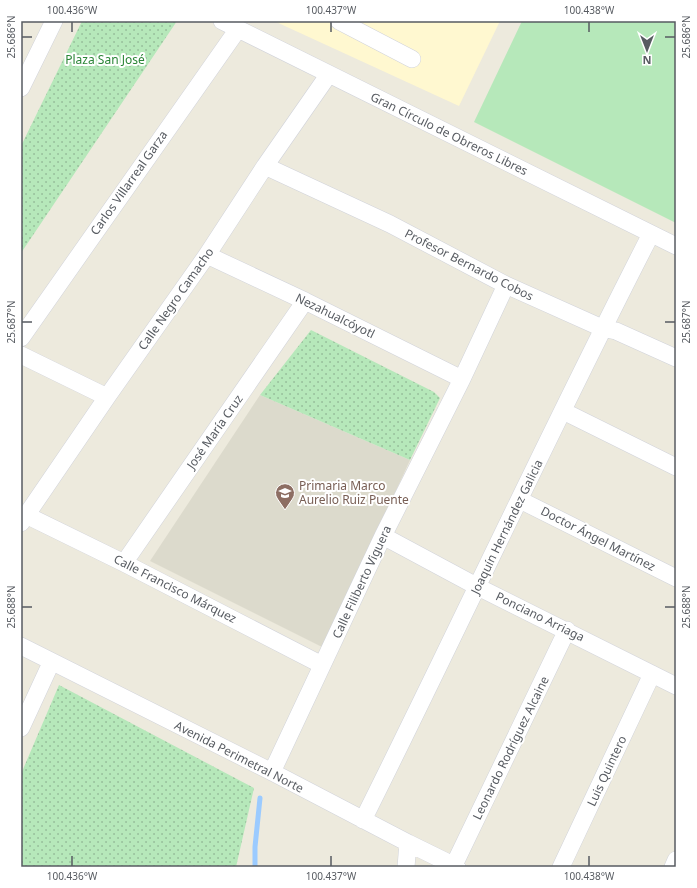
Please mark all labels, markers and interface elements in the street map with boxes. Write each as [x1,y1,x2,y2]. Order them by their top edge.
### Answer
text: 100.436°W [47,3,98,17]
text: 100.437°W [306,3,357,17]
text: 100.438°W [564,3,615,17]
text: 25.686°N [4,15,18,59]
text: 25.686°N [679,15,693,59]
north arrow [627,30,667,70]
park label: Plaza San José [65,51,145,68]
text: N [643,53,651,68]
street label: Gran Círculo de Obreros Libres [368,88,531,179]
street label: Carlos Villarreal Garza [86,127,171,238]
street label: Profesor Bernardo Cobos [402,225,537,305]
street label: Calle Negro Camacho [134,244,217,353]
street label: Nezahualcóyotl [293,289,378,342]
text: 25.687°N [4,300,18,344]
text: 25.687°N [679,300,693,344]
street label: José María Cruz [182,391,247,473]
street label: Joaquín Hernández Galicia [466,457,547,598]
place label: Primaria Marco Aurelio Ruiz Puente [299,477,409,508]
school or university icon: Primaria Marco Aurelio Ruiz Puente [274,482,296,510]
street label: Doctor Ángel Martínez [538,502,659,575]
street label: Calle Filiberto Viguera [328,522,395,641]
street label: Calle Francisco Márquez [111,550,240,627]
text: 25.688°N [4,585,18,629]
text: 25.688°N [679,585,693,629]
street label: Ponciano Arriaga [493,588,587,645]
street label: Leonardo Rodríguez Alcaine [468,673,553,822]
street label: Avenida Perimetral Norte [172,717,307,797]
street label: Luis Quintero [583,733,630,809]
text: 100.436°W [47,869,98,883]
text: 100.437°W [306,869,357,883]
text: 100.438°W [564,869,615,883]

